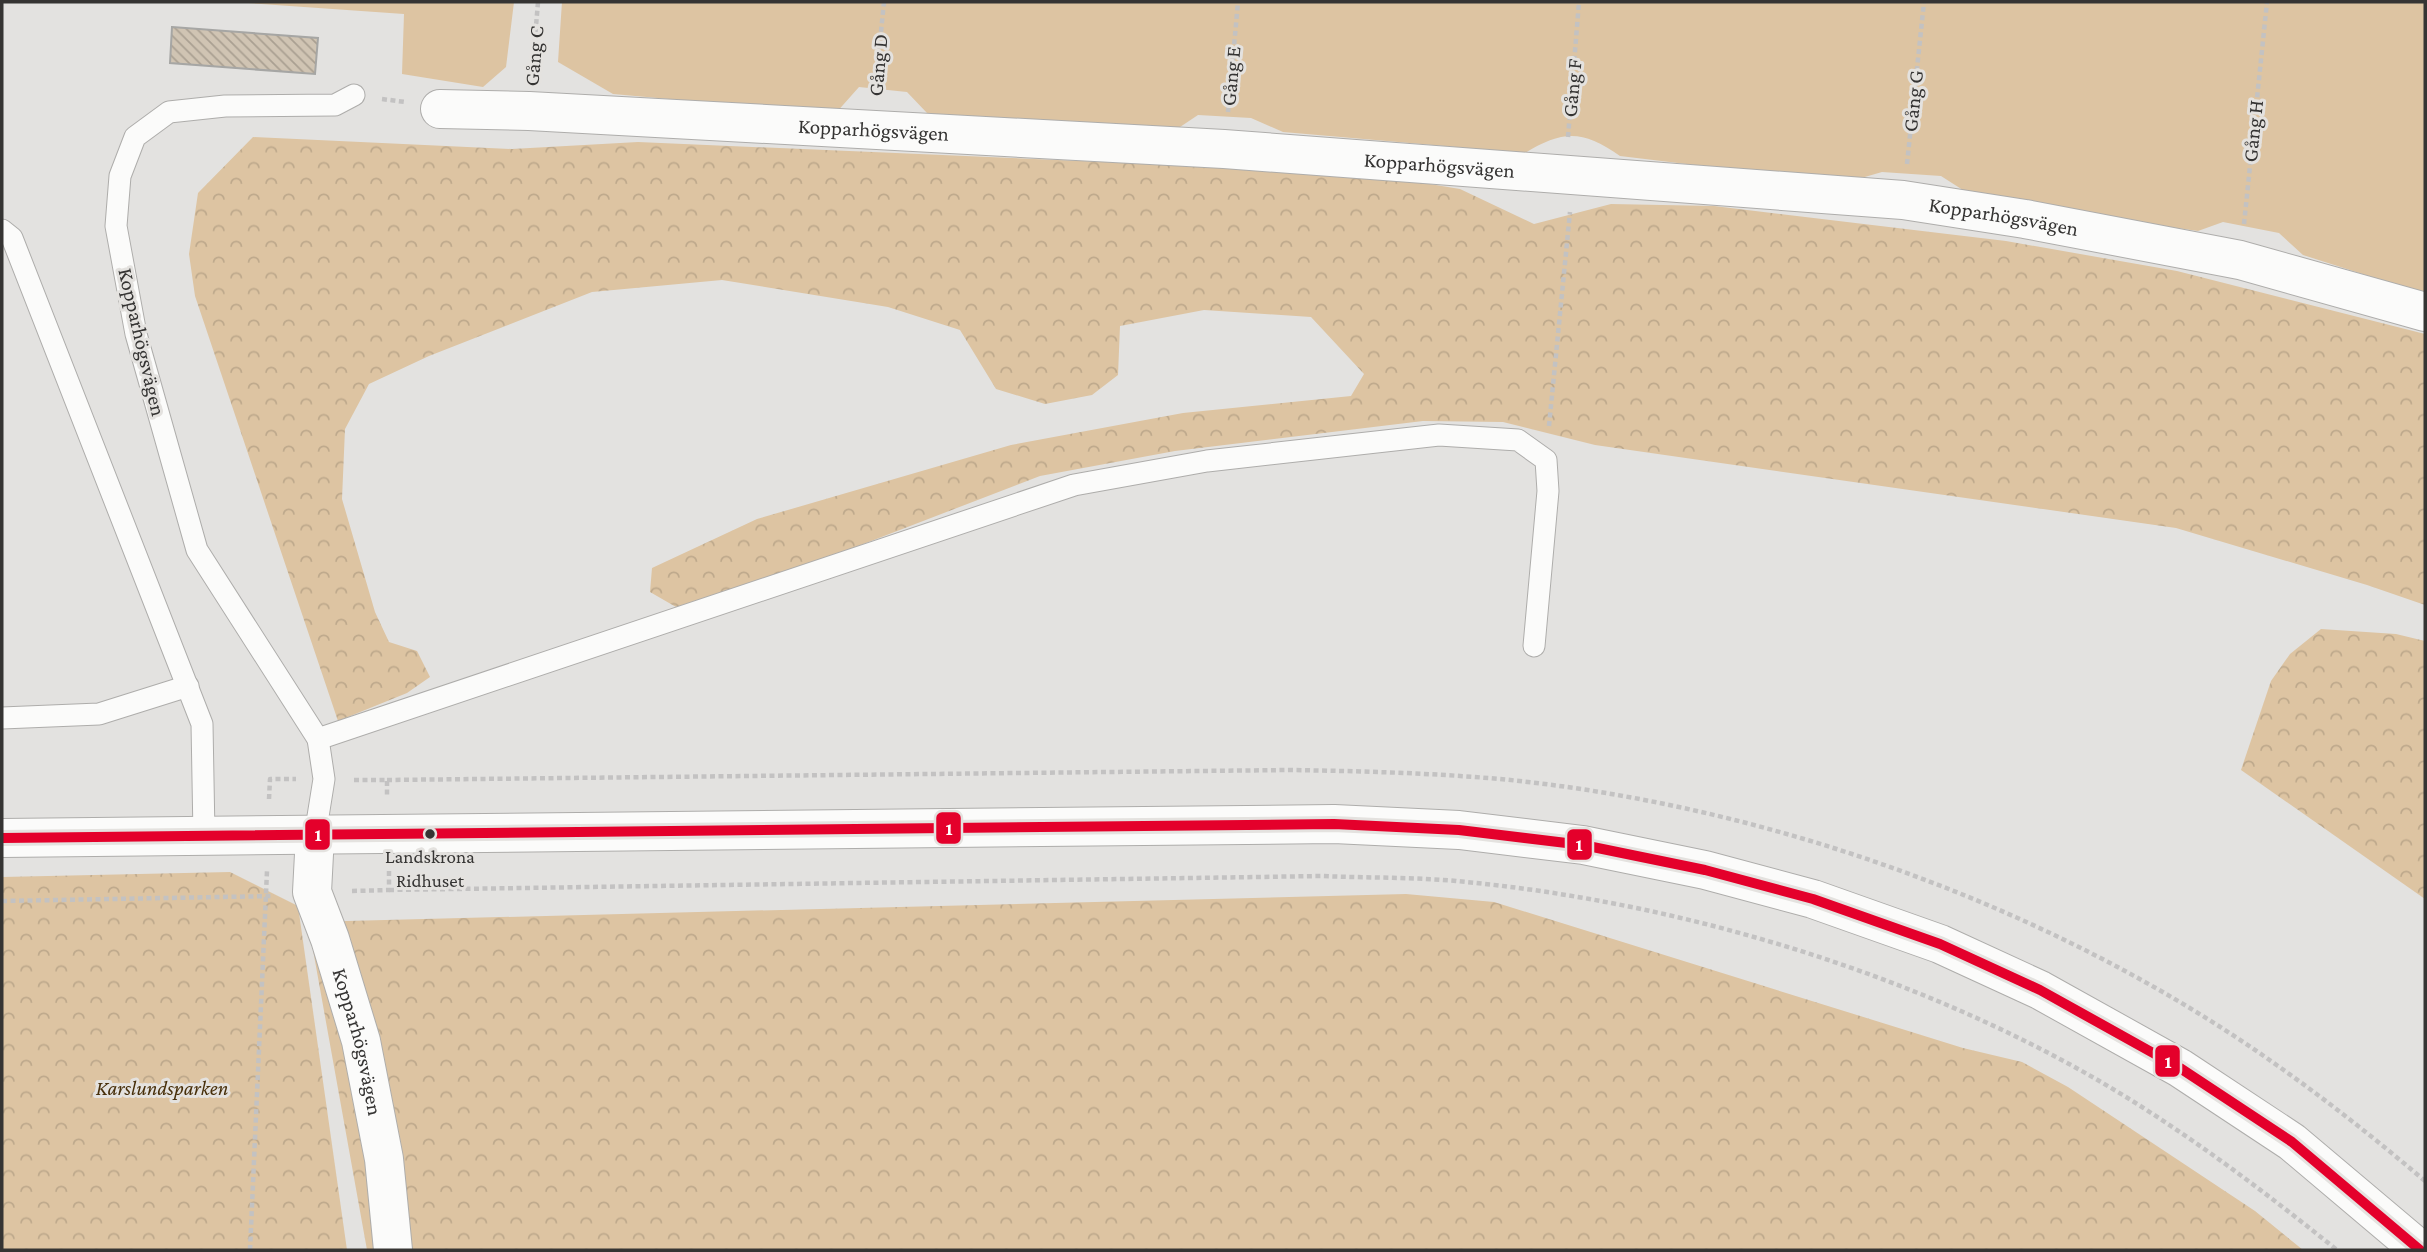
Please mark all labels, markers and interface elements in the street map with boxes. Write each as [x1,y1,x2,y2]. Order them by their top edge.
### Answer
street label: Gång C [519,25,549,87]
street label: Gång D [863,33,893,97]
street label: Gång E [1216,45,1246,107]
street label: Gång F [1557,57,1587,118]
street label: Gång G [1898,69,1928,133]
street label: Gång H [2238,99,2268,163]
street label: Kopparhögsvägen [797,114,950,146]
street label: Kopparhögsvägen [1363,148,1516,183]
street label: Kopparhögsvägen [1927,192,2080,241]
street label: Kopparhögsvägen [113,266,171,418]
line badge: 1 [935,811,962,845]
line badge: 1 [304,818,331,851]
text: 1 [945,818,953,839]
text: 1 [314,824,322,845]
marker: Landskrona Ridhuset [423,827,437,841]
line badge: 1 [1566,828,1593,861]
text: 1 [1575,834,1583,855]
place label: Landskrona Ridhuset [385,846,475,891]
street label: Kopparhögsvägen [328,965,387,1117]
line badge: 1 [2154,1044,2181,1078]
text: 1 [2164,1051,2172,1072]
park label: Karslundsparken [96,1076,228,1100]

